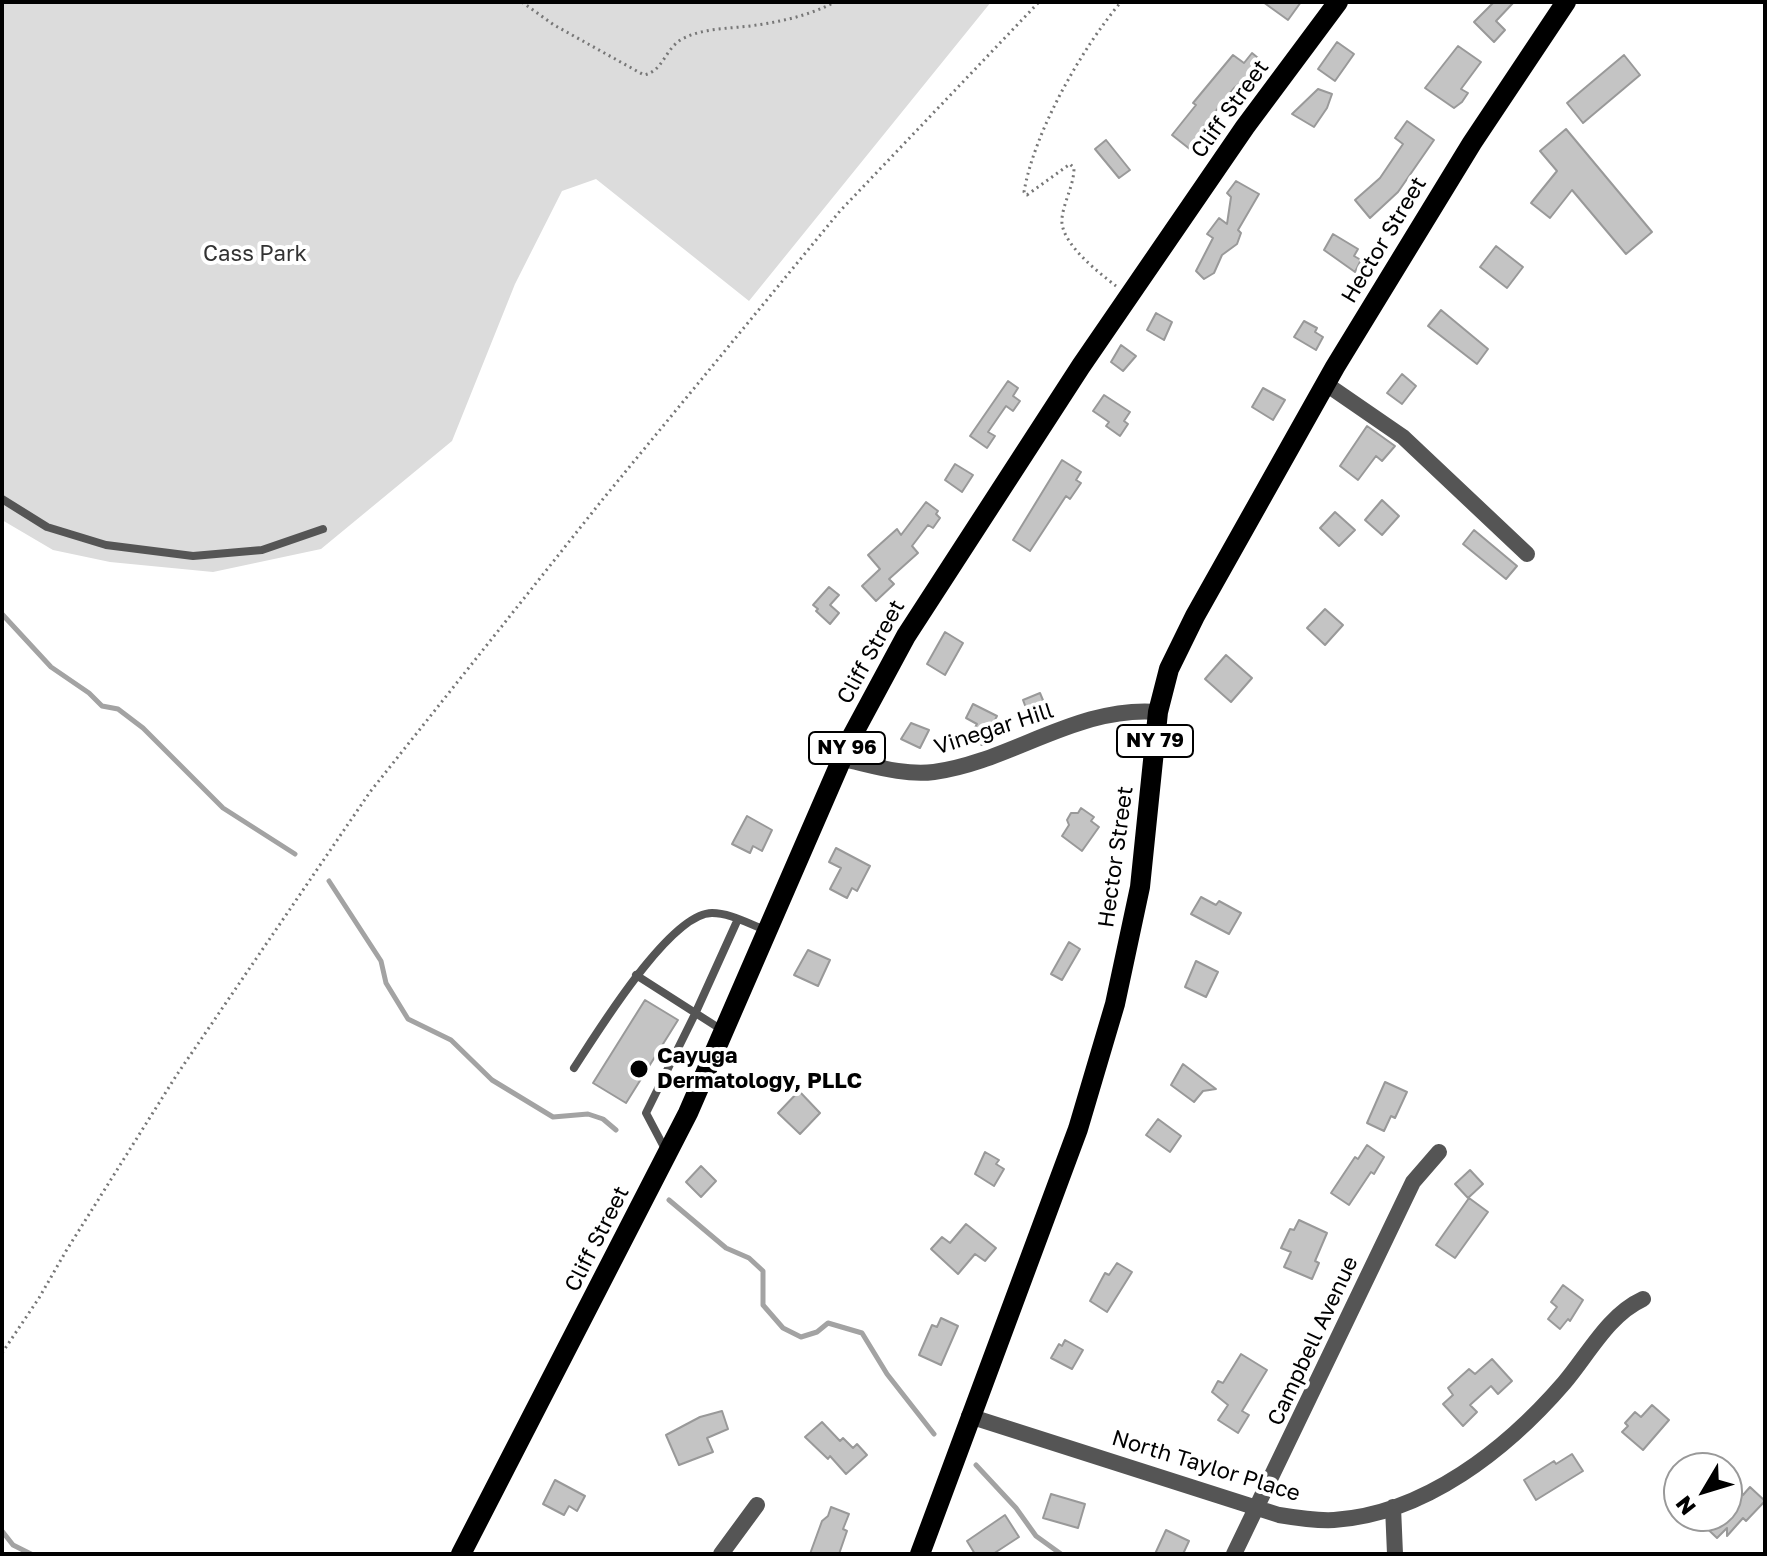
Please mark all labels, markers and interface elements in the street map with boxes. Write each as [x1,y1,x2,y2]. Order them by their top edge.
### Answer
street label: Cliff Street [1186,55,1274,163]
street label: Hector Street [1336,172,1432,308]
park label: Cass Park [203,241,307,267]
street label: Cliff Street [832,595,910,709]
street label: Vinegar Hill [931,697,1057,761]
road number: NY 79 [1117,725,1193,757]
road number: NY 96 [809,732,885,764]
street label: Hector Street [1093,785,1139,929]
place label: Cayuga Dermatology, PLLC [657,1043,862,1094]
marker: Cayuga Dermatology, PLLC [628,1058,650,1080]
street label: Cliff Street [559,1182,635,1296]
street label: Campbell Avenue [1262,1252,1364,1430]
street label: North Taylor Place [1109,1425,1303,1507]
north arrow [1663,1452,1743,1532]
text: N [1669,1491,1701,1521]

